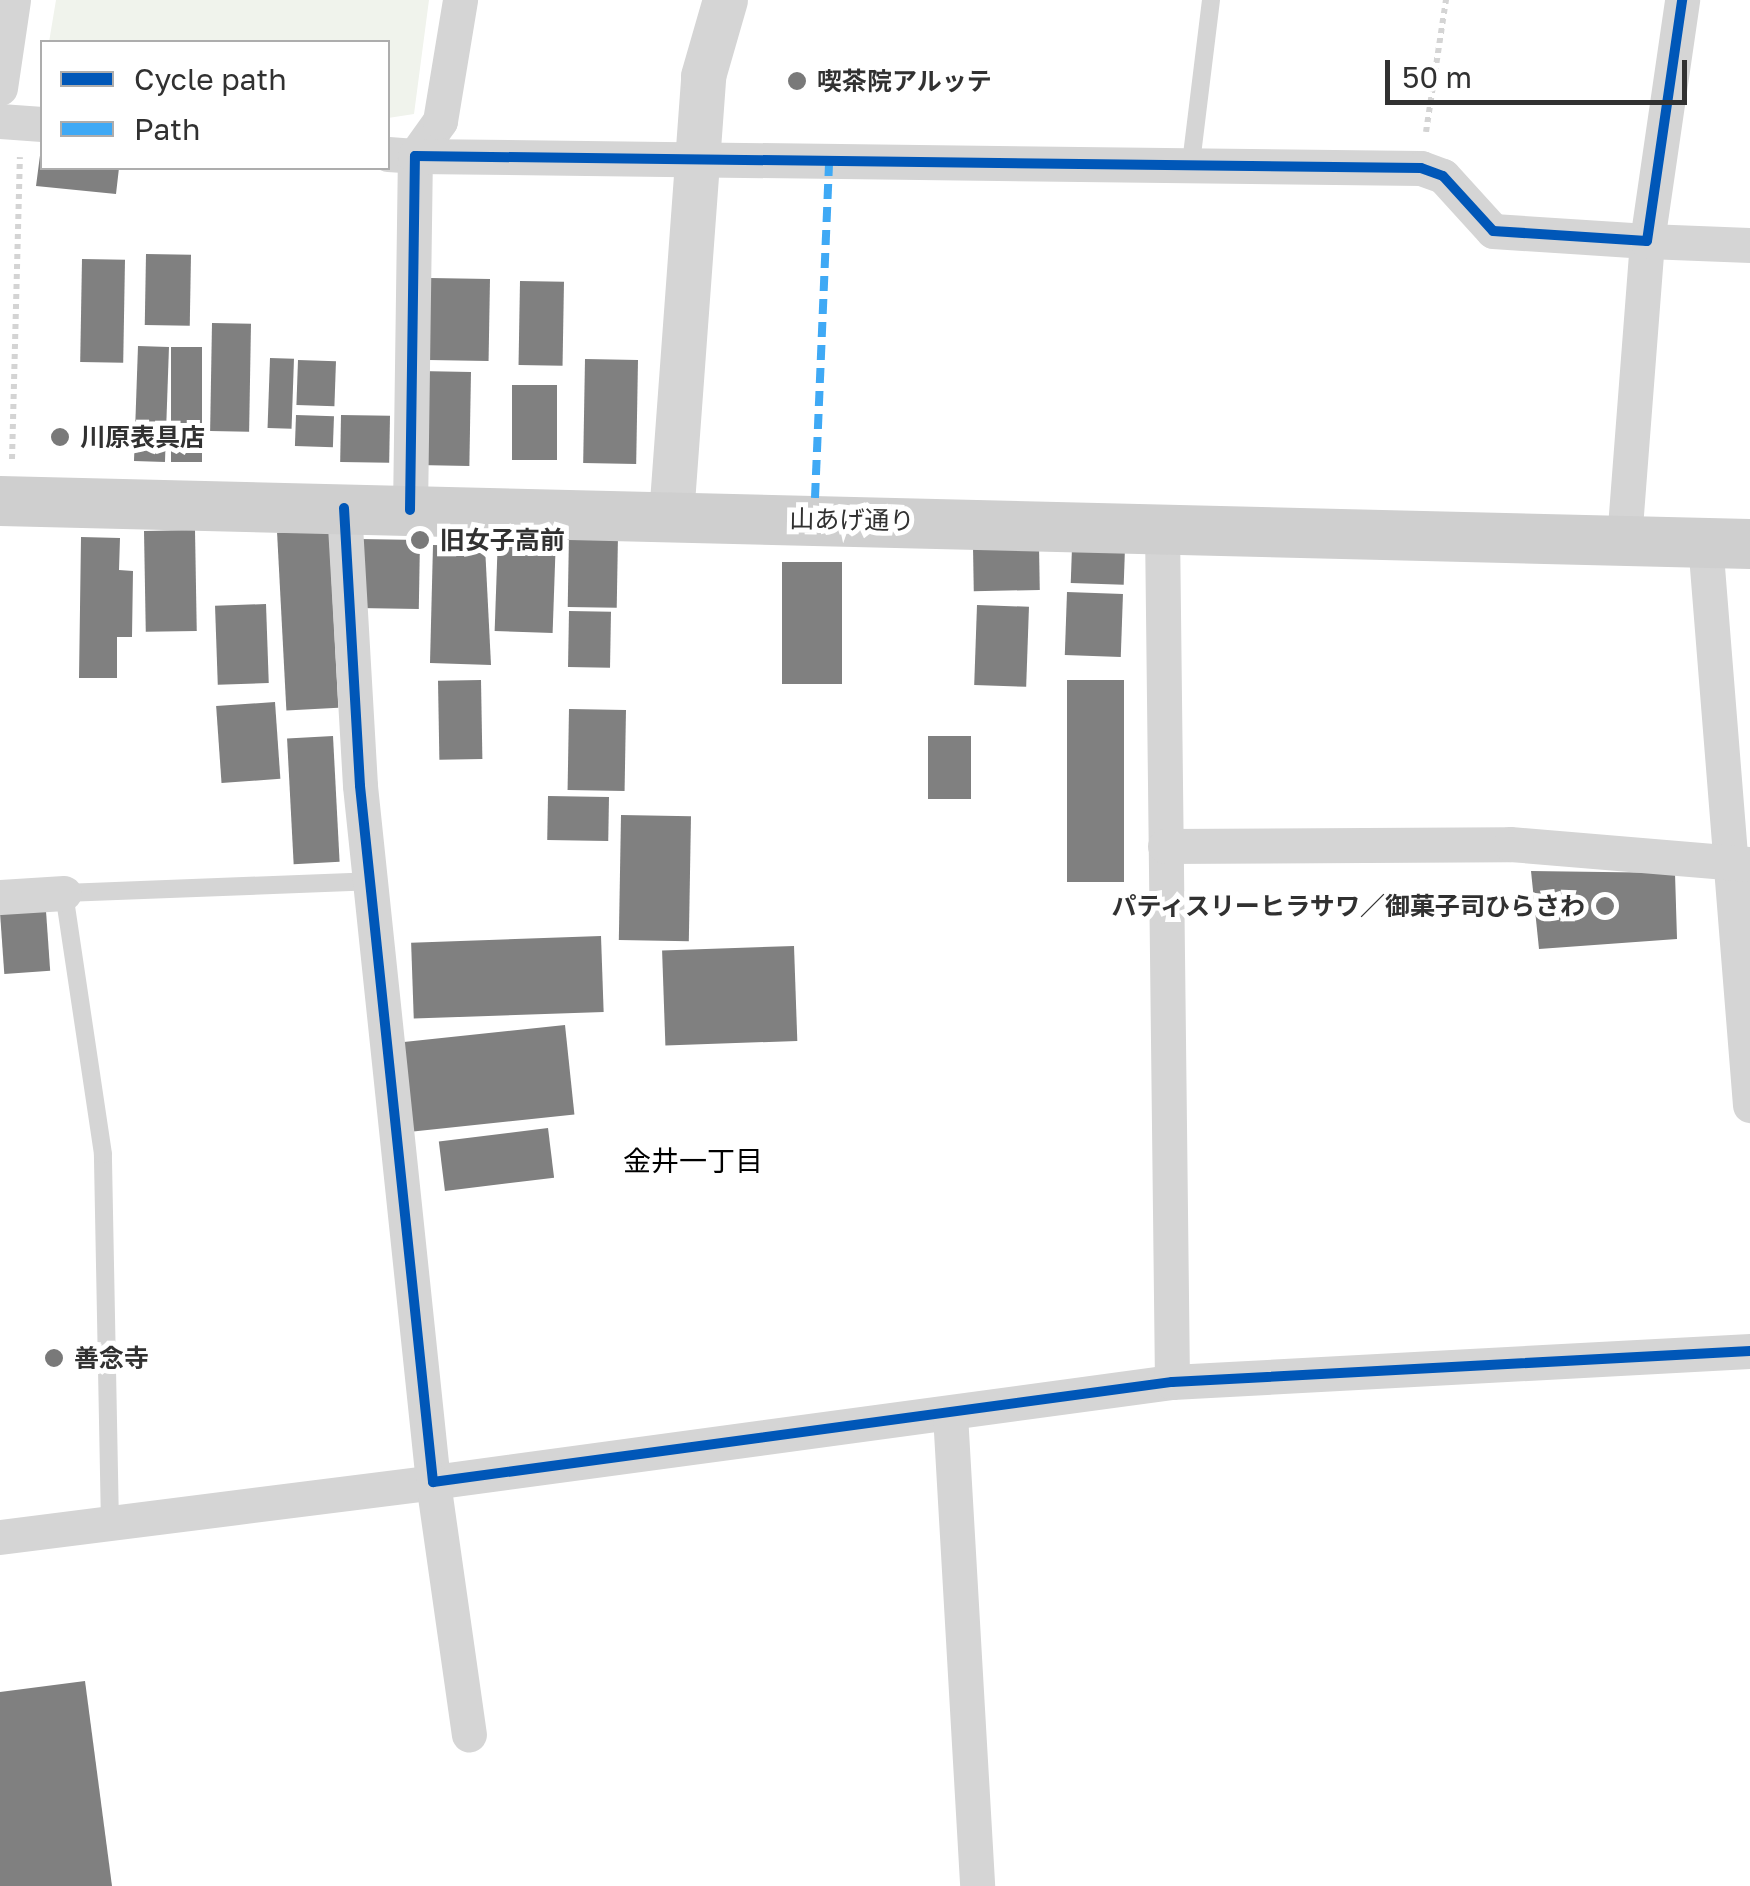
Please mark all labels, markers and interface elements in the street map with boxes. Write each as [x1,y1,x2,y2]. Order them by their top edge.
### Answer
legend [40,40,390,170]
scale bar [1390,40,1692,102]
text: 50 m [1402,59,1472,95]
text: Cycle path [134,61,287,97]
place label: 喫茶院アルッテ [817,66,992,96]
marker: 喫茶院アルッテ [786,70,808,92]
text: Path [134,111,200,147]
place label: 川原表具店 [80,422,205,452]
marker: 川原表具店 [49,426,71,448]
street label: 山あげ通り [789,504,915,536]
place label: 旧女子高前 [440,525,565,555]
marker: 旧女子高前 [409,529,431,551]
place label: パティスリーヒラサワ／御菓子司ひらさわ [1110,891,1585,921]
marker: パティスリーヒラサワ／御菓子司ひらさわ [1594,895,1616,917]
district label: 金井一丁目 [623,1144,763,1178]
place label: 善念寺 [74,1343,149,1373]
marker: 善念寺 [43,1347,65,1369]

